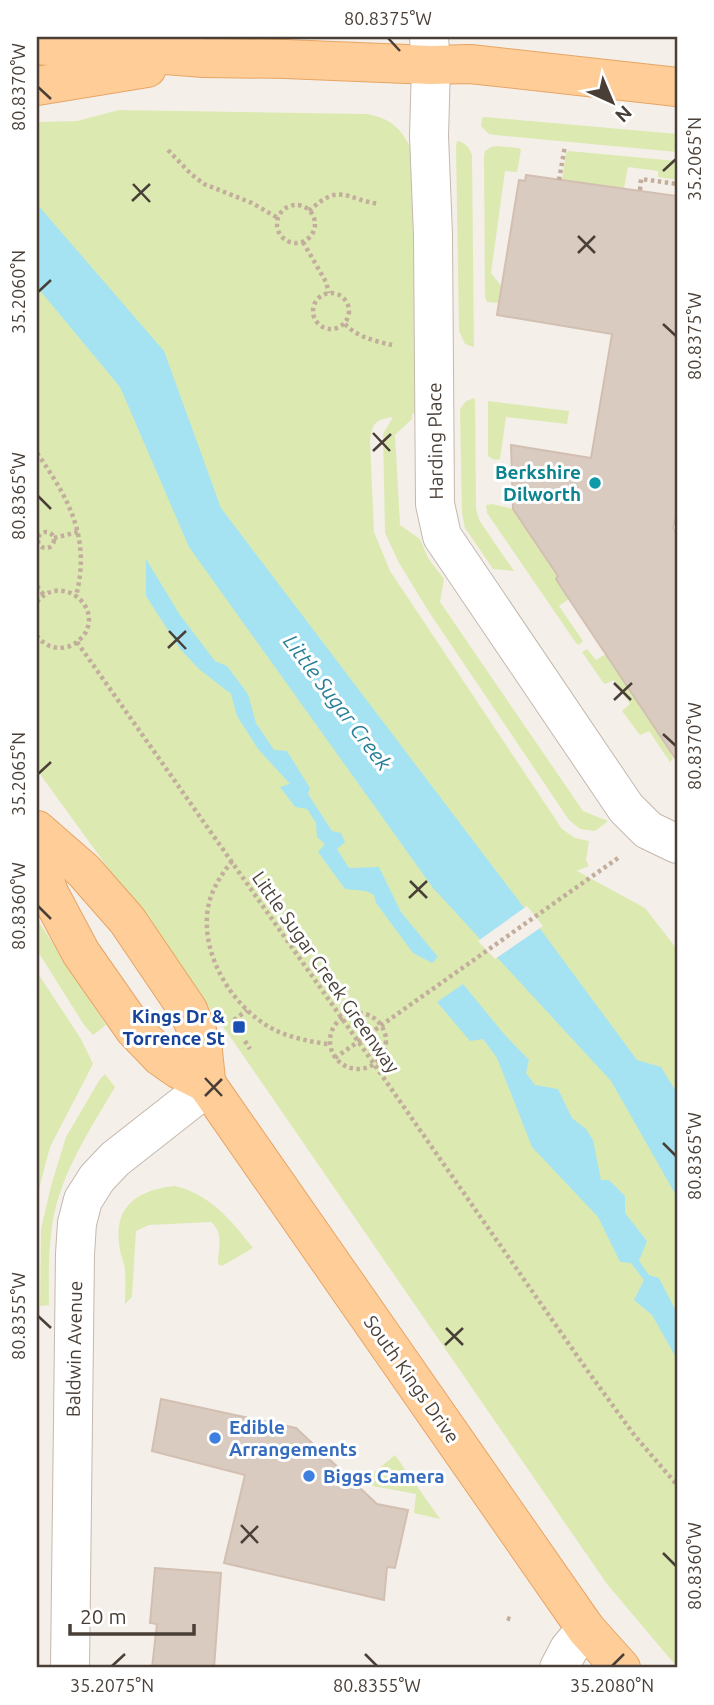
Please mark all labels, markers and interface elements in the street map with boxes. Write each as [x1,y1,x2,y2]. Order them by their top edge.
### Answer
text: 80.8375°W [344,8,432,28]
text: 80.8370°W [8,43,28,131]
north arrow [578,66,648,136]
text: N [611,101,637,127]
text: 35.2065°N [684,117,704,201]
text: 35.2060°N [8,250,28,334]
text: 80.8375°W [684,292,704,380]
street label: Harding Place [423,382,447,500]
text: 80.8365°W [8,452,28,540]
place label: Berkshire Dilworth [495,461,581,505]
marker: Berkshire Dilworth [587,475,603,491]
water label: Little Sugar Creek [279,629,397,775]
text: 80.8370°W [684,702,704,790]
text: 35.2065°N [8,732,28,816]
text: 80.8360°W [8,862,28,950]
street label: Little Sugar Creek Greenway [248,867,404,1077]
place label: Kings Dr & Torrence St [123,1005,225,1049]
marker: Kings Dr & Torrence St [231,1019,247,1035]
text: 80.8365°W [684,1112,704,1200]
text: 80.8355°W [8,1272,28,1360]
street label: Baldwin Avenue [62,1281,86,1417]
street label: South Kings Drive [360,1311,464,1447]
place label: Edible Arrangements [229,1416,357,1460]
marker: Edible Arrangements [207,1430,223,1446]
place label: Biggs Camera [323,1465,445,1487]
marker: Biggs Camera [301,1468,317,1484]
text: 80.8360°W [684,1522,704,1610]
scale bar [70,1593,194,1637]
text: 20 m [80,1604,127,1628]
text: 35.2075°N [70,1675,154,1695]
text: 80.8355°W [333,1675,421,1695]
text: 35.2080°N [570,1675,654,1695]

